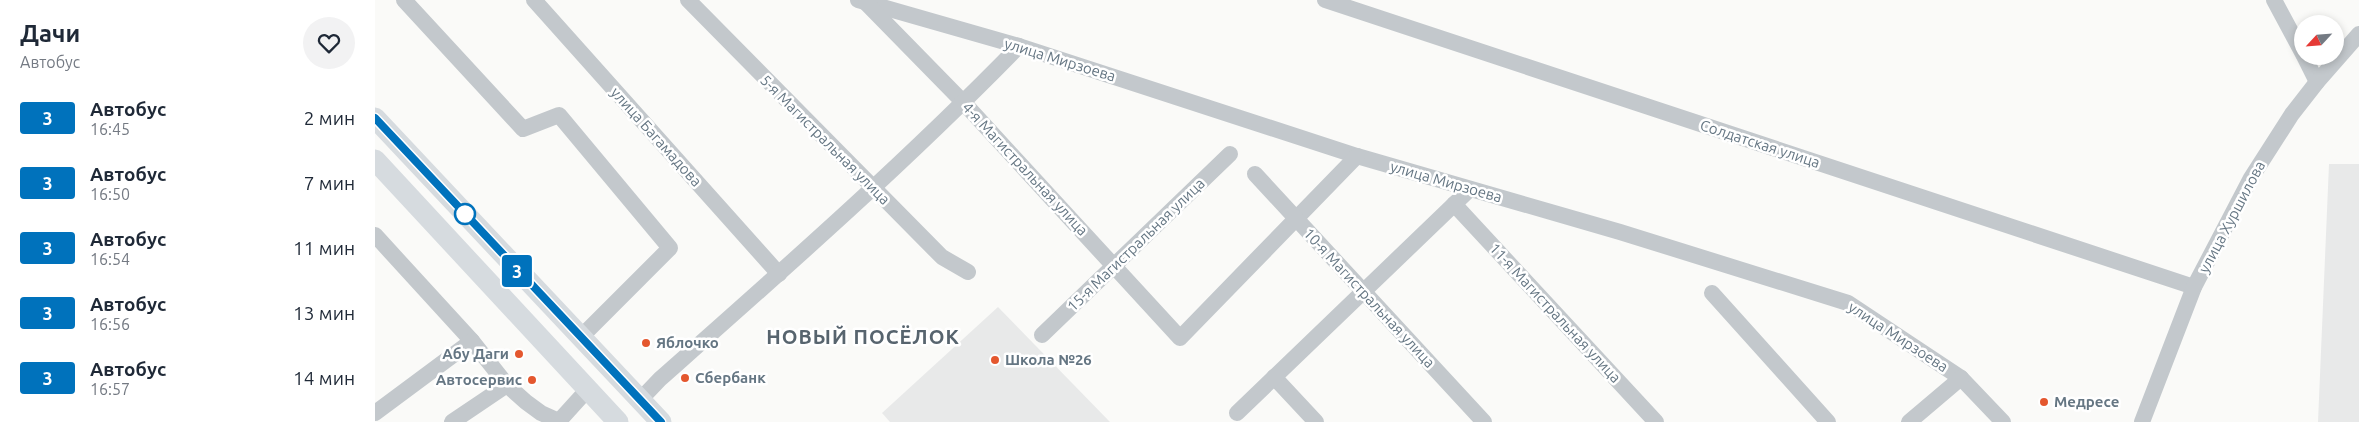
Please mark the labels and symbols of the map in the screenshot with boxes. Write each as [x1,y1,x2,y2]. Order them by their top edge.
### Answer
north arrow [2294,15,2344,65]
street label: улица Мирзоева [1002,35,1118,85]
street label: 5-я Магистральная улица [757,71,894,208]
street label: улица Багамадова [607,84,705,190]
street label: 4-я Магистральная улица [959,99,1092,239]
street label: Солдатская улица [1698,116,1822,171]
street label: улица Мирзоева [1388,157,1504,206]
street label: улица Хуршилова [2195,158,2268,276]
street label: 15-я Магистральная улица [1063,174,1208,315]
unlabelled marker [454,203,476,225]
street label: 10-я Магистральная улица [1300,224,1438,371]
street label: 11-я Магистральная улица [1486,239,1624,386]
line badge: 3 [501,255,533,287]
street label: улица Мирзоева [1845,298,1951,375]
district label: НОВЫЙ ПОСЁЛОК [766,325,960,348]
place label: Яблочко [656,334,719,351]
marker: Яблочко [640,337,652,349]
place label: Абу Даги [442,345,509,362]
marker: Абу Даги [513,348,525,360]
place label: Школа №26 [1005,351,1092,368]
marker: Школа №26 [989,354,1001,366]
place label: Сбербанк [695,369,766,386]
place label: Автосервис [436,371,522,388]
marker: Сбербанк [679,372,691,384]
marker: Автосервис [526,374,538,386]
place label: Медресе [2054,393,2119,410]
marker: Медресе [2038,396,2050,408]

